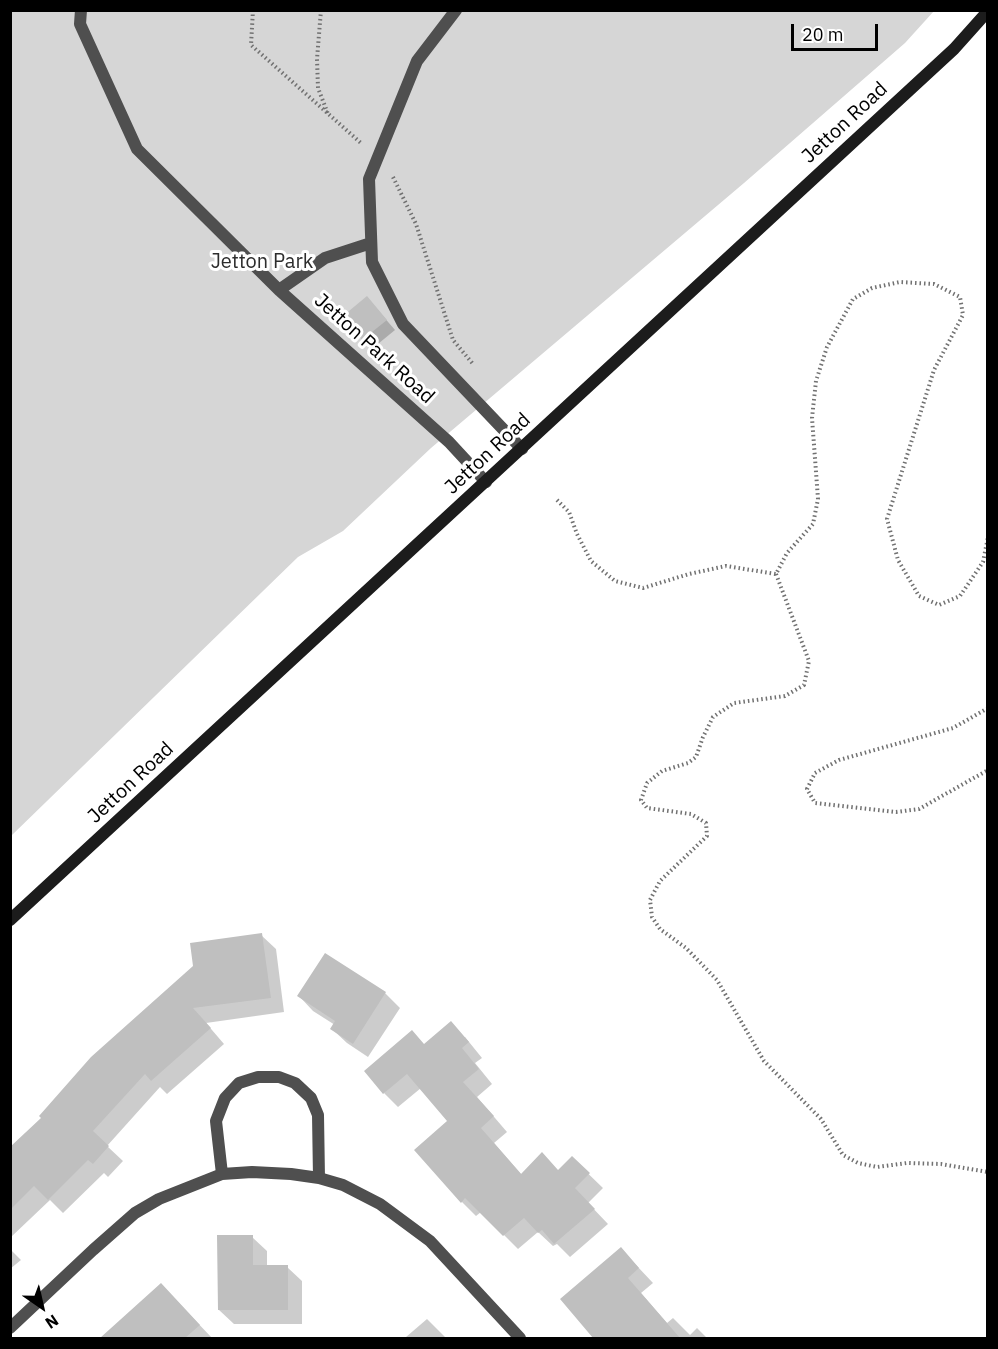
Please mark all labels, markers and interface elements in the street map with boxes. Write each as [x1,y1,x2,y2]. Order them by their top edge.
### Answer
scale bar [794,12,881,50]
text: 20 m [802,23,844,46]
street label: Jetton Road [797,77,893,169]
park label: Jetton Park [211,250,313,274]
street label: Jetton Park Road [309,289,439,409]
street label: Jetton Road [440,408,536,500]
street label: Jetton Road [83,737,179,829]
north arrow [12,1277,72,1337]
text: N [42,1310,62,1333]

